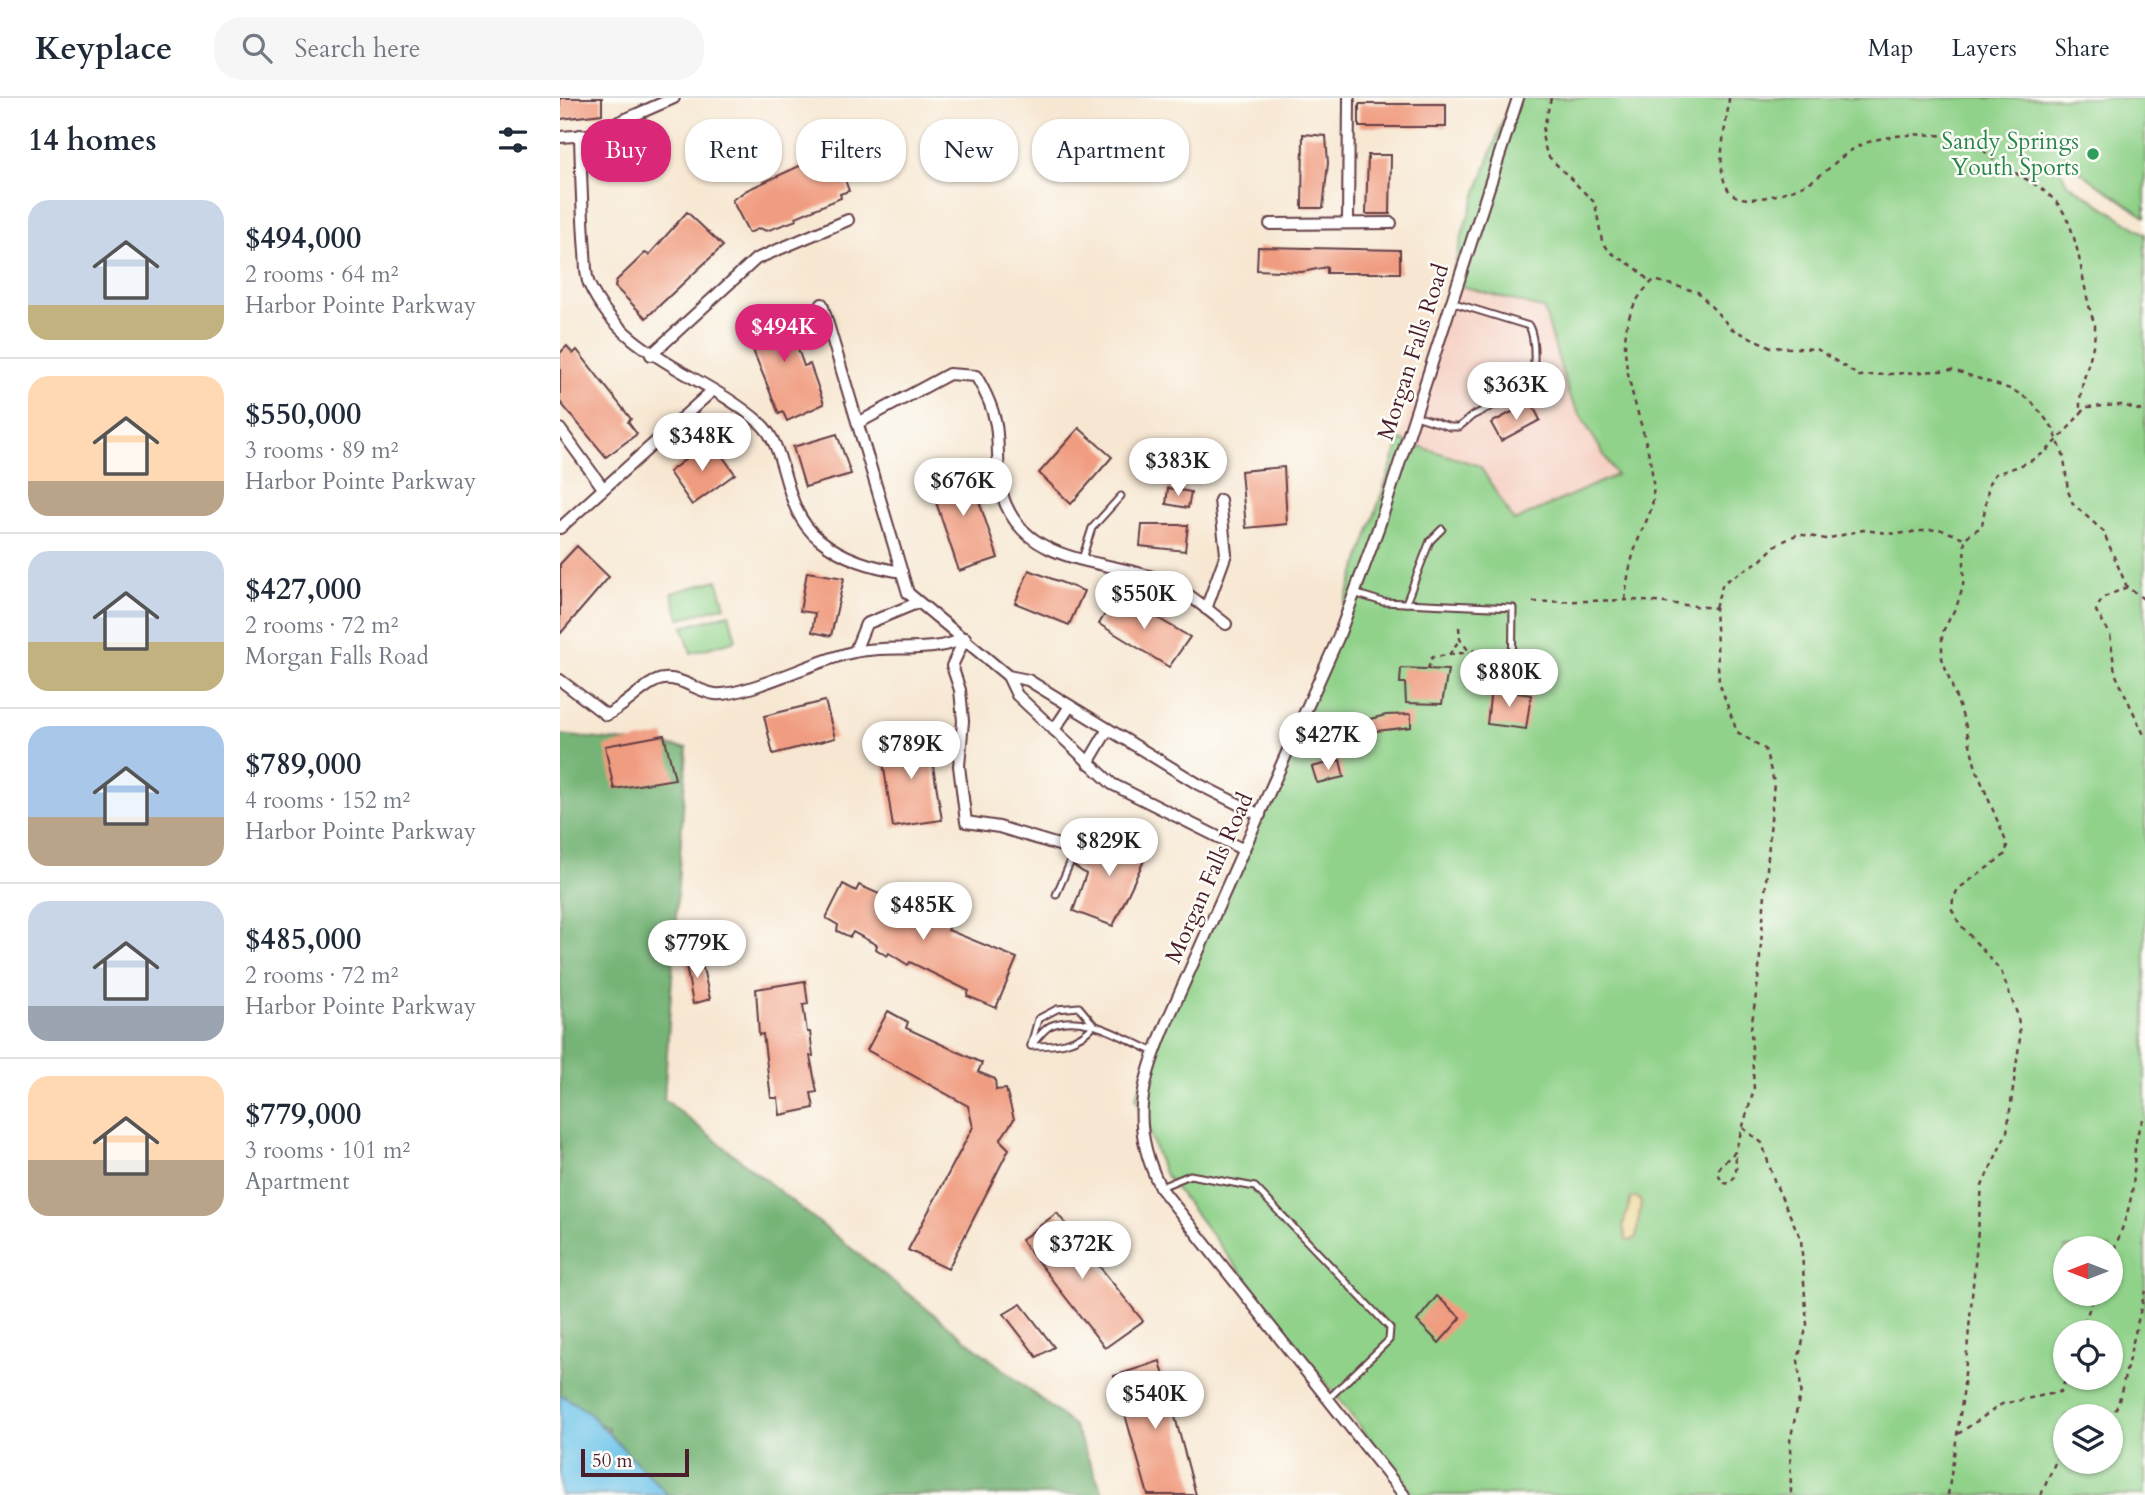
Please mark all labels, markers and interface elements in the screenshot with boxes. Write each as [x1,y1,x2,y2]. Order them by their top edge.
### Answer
search box [214,17,704,80]
text: Keyplace [35,26,172,71]
icon: search [238,29,276,67]
text: Search here [294,31,420,66]
text: Map [1868,32,1914,65]
text: Layers [1952,32,2017,65]
text: Share [2055,32,2110,65]
chip: Buy [581,119,671,182]
chip: Rent [685,119,782,182]
chip: Filters [796,119,906,182]
chip: New [920,119,1018,182]
chip: Apartment [1032,119,1189,182]
text: 14 homes [28,120,157,161]
icon: filters [494,121,532,159]
place label: Sandy Springs Youth Sports [1942,126,2079,183]
marker: Sandy Springs Youth Sports [2085,146,2101,162]
text: $494,000 [245,218,361,259]
icon: home [84,228,168,312]
text: 2 rooms · 64 m² [245,259,398,290]
street label: Morgan Falls Road [1370,259,1456,444]
text: Harbor Pointe Parkway [245,290,476,321]
pin: $494K [735,304,833,364]
text: $494K [751,311,817,342]
pin: $363K [1467,362,1565,422]
text: $363K [1483,369,1549,400]
text: $550,000 [245,394,361,435]
icon: home [84,404,168,488]
pin: $348K [653,414,751,473]
text: $348K [669,420,735,451]
text: 3 rooms · 89 m² [245,435,398,466]
pin: $383K [1129,438,1227,498]
text: $383K [1145,445,1211,476]
pin: $676K [914,458,1012,518]
text: $676K [930,465,996,496]
text: Harbor Pointe Parkway [245,466,476,497]
text: $427,000 [245,569,361,610]
pin: $550K [1095,572,1193,631]
text: $550K [1111,578,1177,609]
icon: home [84,579,168,663]
text: 2 rooms · 72 m² [245,610,398,641]
text: Morgan Falls Road [245,641,429,672]
pin: $880K [1460,650,1558,709]
text: $880K [1476,656,1542,687]
pin: $427K [1279,712,1377,772]
text: $427K [1295,719,1361,750]
pin: $789K [862,722,960,781]
text: $789K [878,728,944,759]
text: $789,000 [245,744,361,785]
icon: home [84,754,168,838]
text: 4 rooms · 152 m² [245,785,410,816]
street label: Morgan Falls Road [1157,787,1261,968]
text: Harbor Pointe Parkway [245,816,476,847]
pin: $829K [1060,818,1158,878]
text: $829K [1076,825,1142,856]
pin: $485K [874,882,972,942]
text: $485K [890,889,956,920]
text: $485,000 [245,919,361,960]
pin: $779K [648,920,746,980]
text: $779K [664,927,730,958]
icon: home [84,929,168,1013]
text: 2 rooms · 72 m² [245,960,398,991]
text: Harbor Pointe Parkway [245,991,476,1022]
text: $779,000 [245,1094,361,1135]
icon: home [84,1104,168,1188]
text: 3 rooms · 101 m² [245,1135,410,1166]
text: Apartment [245,1166,349,1197]
pin: $372K [1033,1222,1131,1281]
text: $372K [1049,1228,1115,1259]
north arrow [2053,1236,2123,1306]
map controls [2053,1236,2123,1474]
button: locate [2053,1320,2123,1390]
pin: $540K [1106,1372,1204,1431]
text: $540K [1122,1378,1188,1409]
button: layers [2053,1404,2123,1474]
scale bar [581,1446,690,1478]
text: 50 m [592,1448,633,1474]

